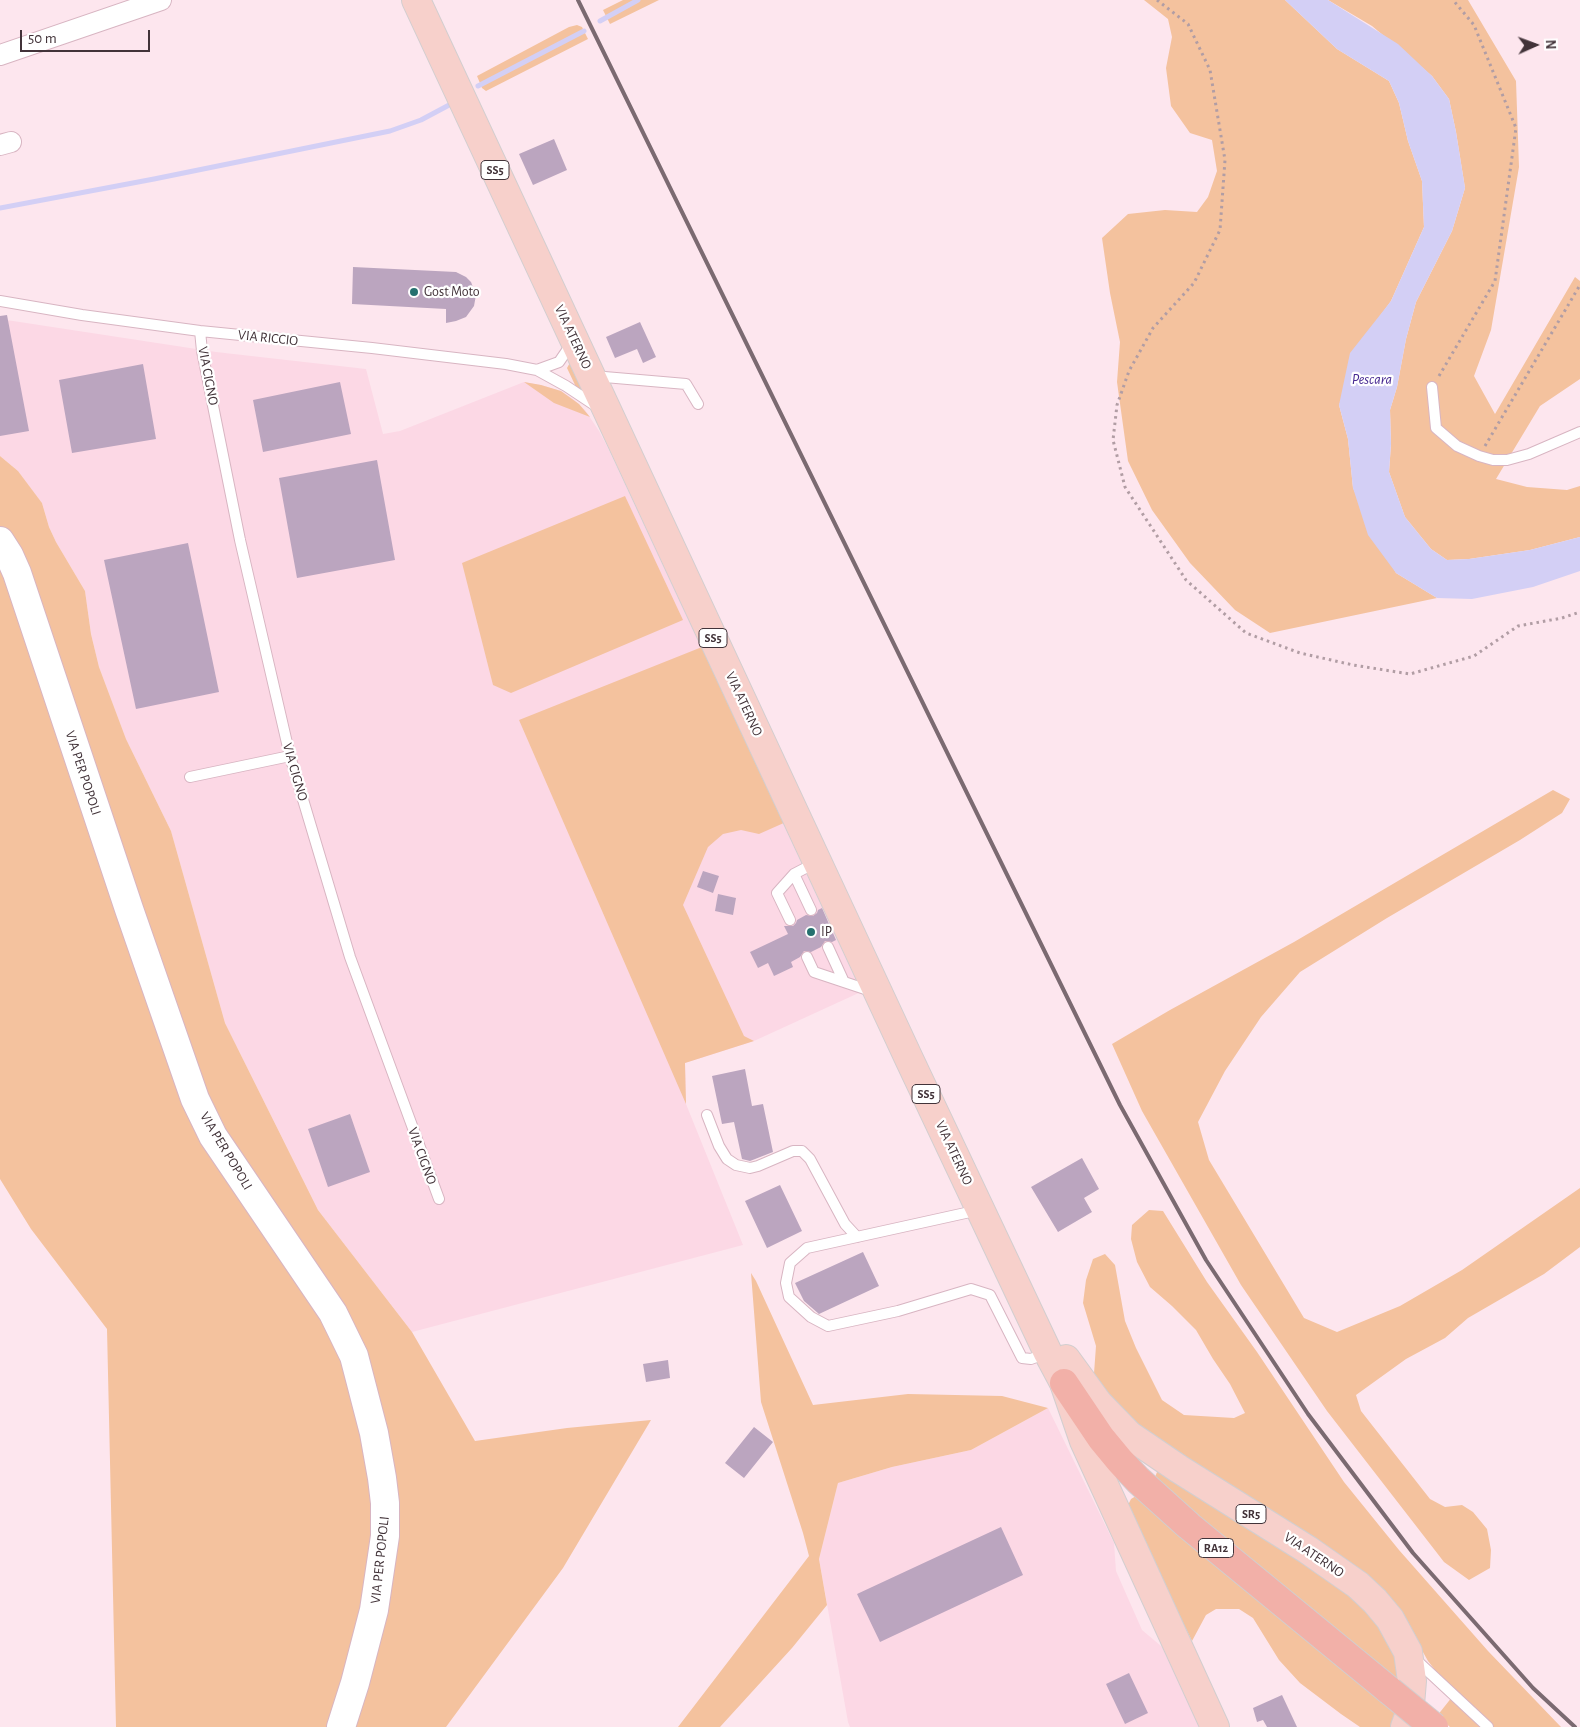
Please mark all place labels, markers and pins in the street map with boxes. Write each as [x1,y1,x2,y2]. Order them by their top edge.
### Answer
place label: Gost Moto [424,284,480,300]
marker: Gost Moto [408,286,420,298]
place label: IP [821,924,832,940]
marker: IP [805,926,817,938]

